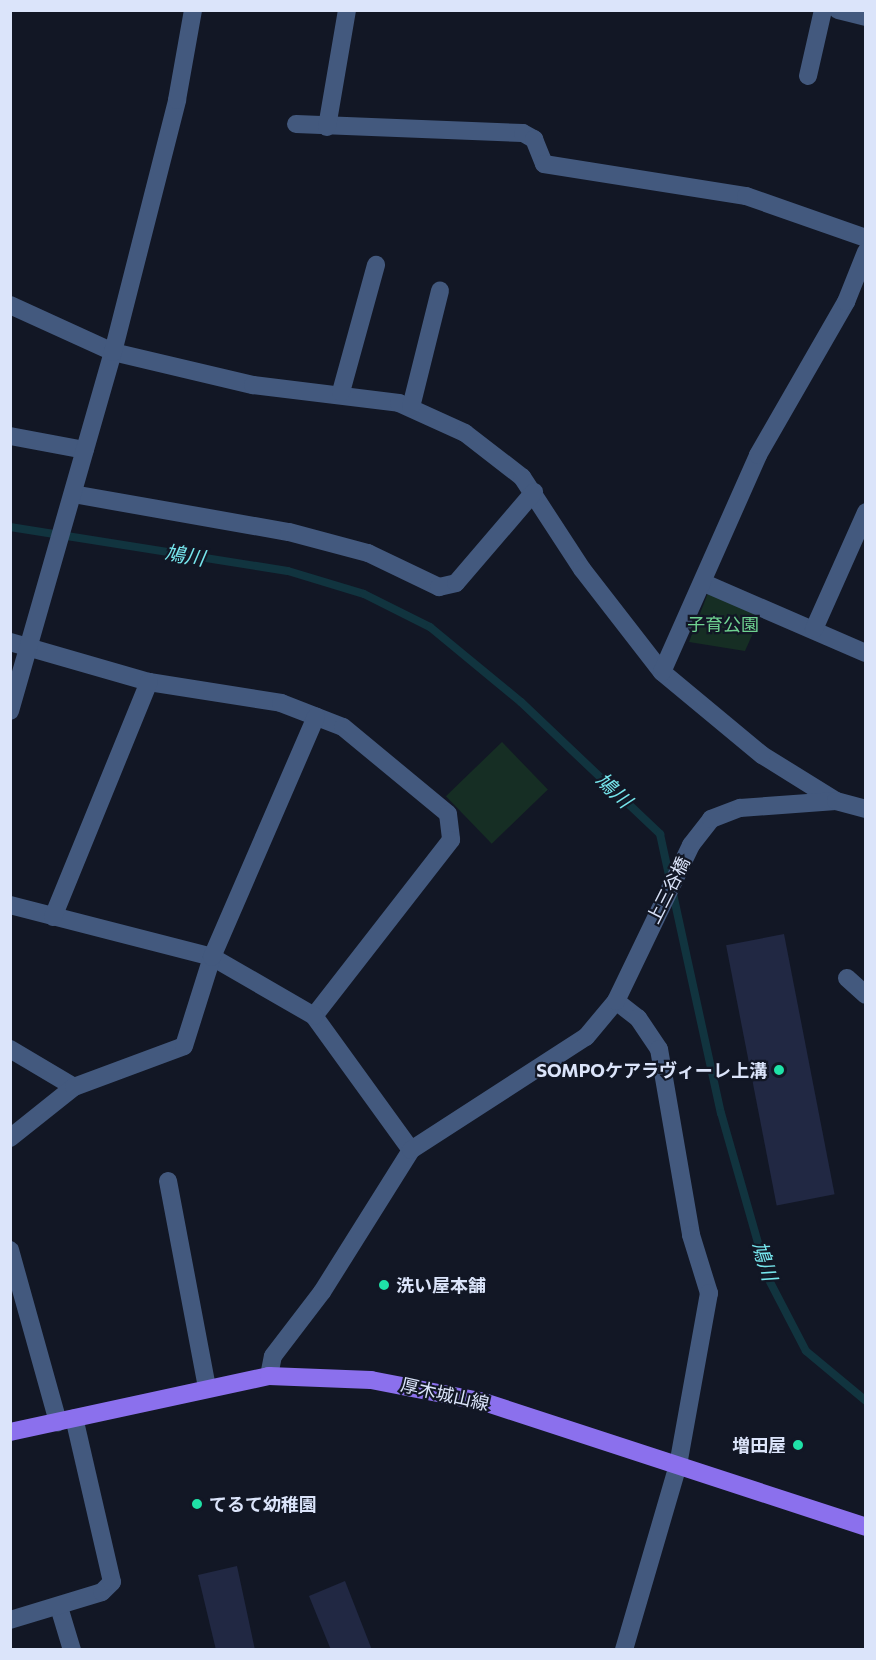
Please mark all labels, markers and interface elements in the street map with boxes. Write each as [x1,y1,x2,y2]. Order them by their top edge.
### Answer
water label: 鳩川 [163,540,207,570]
park label: 子育公園 [687,613,759,635]
water label: 鳩川 [591,768,637,812]
street label: 上三谷橋 [642,853,694,927]
place label: SOMPOケアラヴィーレ上溝 [536,1059,767,1081]
marker: SOMPOケアラヴィーレ上溝 [772,1063,786,1077]
water label: 鳩川 [747,1238,783,1284]
place label: 洗い屋本舗 [396,1274,486,1296]
marker: 洗い屋本舗 [377,1278,391,1292]
street label: 厚木城山線 [399,1373,491,1415]
place label: 増田屋 [732,1434,786,1456]
marker: 増田屋 [791,1438,805,1452]
place label: てるて幼稚園 [209,1493,317,1515]
marker: てるて幼稚園 [190,1497,204,1511]

